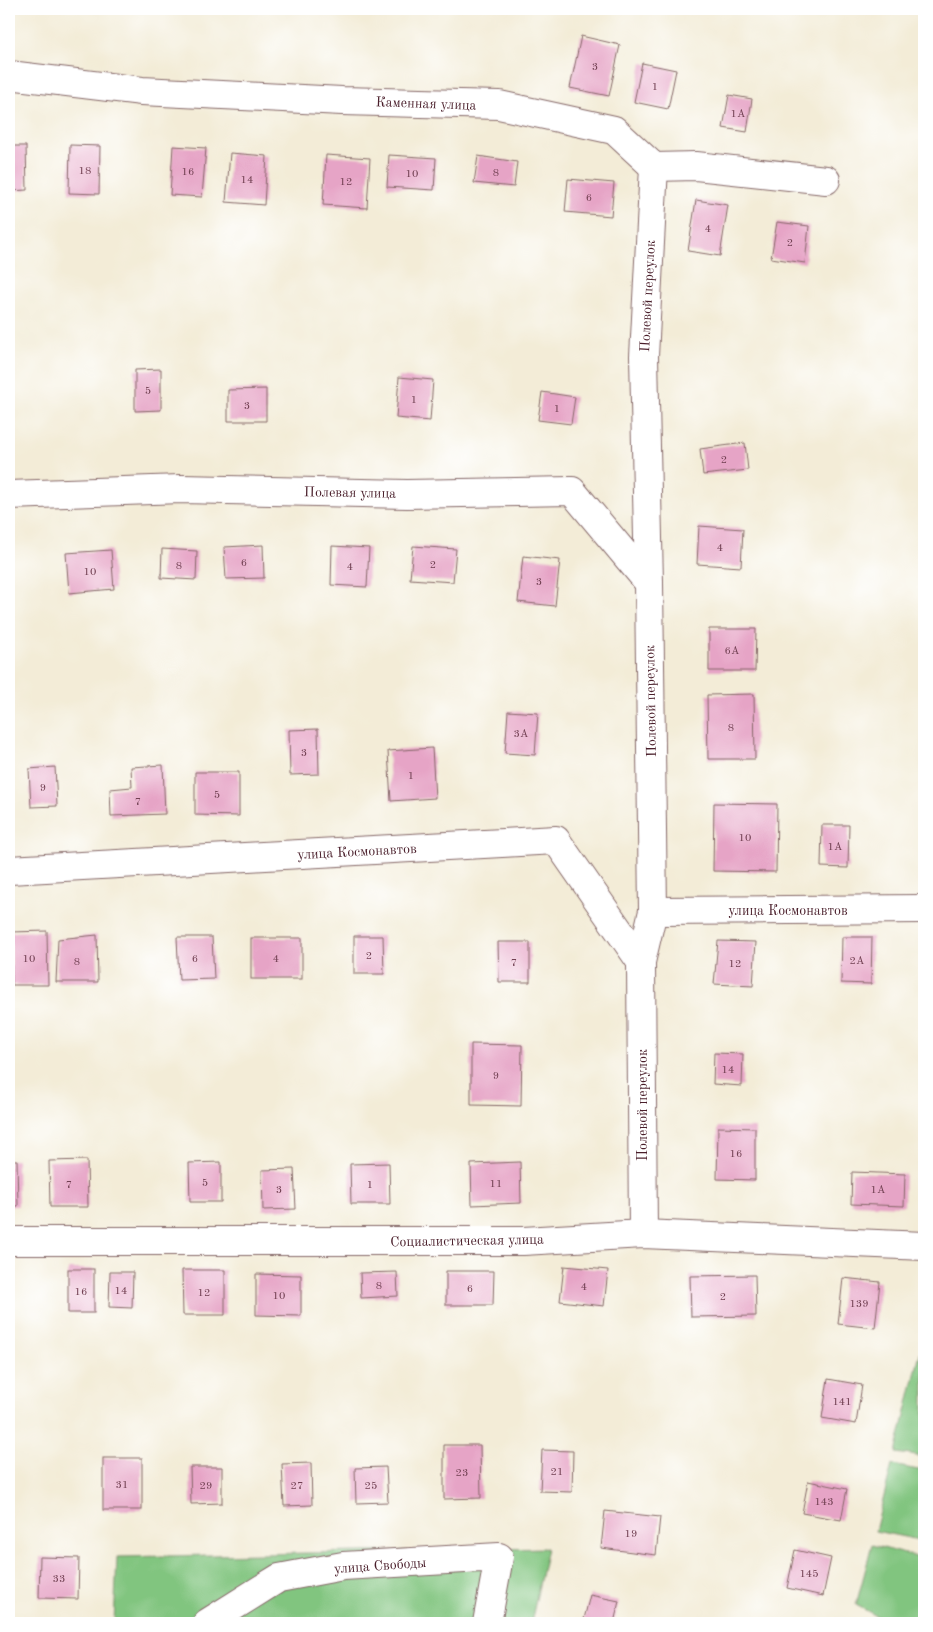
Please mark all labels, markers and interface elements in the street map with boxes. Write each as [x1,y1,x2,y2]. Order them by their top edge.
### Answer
house number: 3 [592,62,598,73]
house number: 1 [652,82,658,93]
street label: Каменная улица [375,95,477,113]
house number: 1А [731,109,746,120]
house number: 18 [79,166,91,177]
house number: 16 [182,167,194,178]
house number: 8 [493,168,499,179]
house number: 10 [406,169,418,180]
house number: 14 [241,175,253,186]
house number: 12 [340,177,352,188]
house number: 6 [586,193,592,204]
house number: 4 [705,224,711,235]
house number: 2 [787,238,793,249]
street label: Полевой переулок [638,240,658,352]
house number: 5 [145,386,151,397]
house number: 1 [411,395,417,406]
house number: 3 [244,401,250,412]
house number: 1 [554,404,560,415]
house number: 2 [721,455,727,466]
street label: Полевая улица [304,485,396,501]
house number: 4 [717,543,723,554]
house number: 6 [241,558,247,569]
house number: 2 [430,560,436,571]
house number: 8 [176,561,182,572]
house number: 4 [347,562,353,573]
house number: 10 [84,567,96,578]
house number: 3 [536,577,542,588]
street label: Полевой переулок [643,645,659,757]
house number: 6А [725,646,740,657]
house number: 8 [728,723,734,734]
house number: 3А [514,729,529,740]
house number: 3 [301,748,307,759]
house number: 1 [408,771,414,782]
house number: 9 [40,783,46,794]
house number: 5 [214,790,220,801]
house number: 7 [135,797,141,808]
house number: 10 [739,833,751,844]
street label: улица Космонавтов [297,842,417,862]
house number: 1А [828,842,843,853]
street label: улица Космонавтов [728,904,848,918]
house number: 2 [366,951,372,962]
house number: 10 [23,954,35,965]
house number: 6 [192,954,198,965]
house number: 4 [273,954,279,965]
house number: 2А [850,956,865,967]
house number: 8 [74,957,80,968]
house number: 7 [511,958,517,969]
house number: 12 [729,959,741,970]
street label: Полевой переулок [636,1049,650,1161]
house number: 14 [722,1065,734,1076]
house number: 9 [493,1071,499,1082]
house number: 16 [730,1149,742,1160]
house number: 5 [202,1178,208,1189]
house number: 11 [490,1179,502,1190]
house number: 7 [66,1180,72,1191]
house number: 1 [367,1180,373,1191]
house number: 3 [276,1185,282,1196]
house number: 1А [871,1185,886,1196]
street label: Социалистическая улица [390,1233,544,1249]
house number: 8 [376,1281,382,1292]
house number: 4 [581,1282,587,1293]
house number: 6 [467,1284,473,1295]
house number: 14 [115,1286,127,1297]
house number: 16 [75,1287,87,1298]
house number: 12 [198,1288,210,1299]
house number: 10 [273,1291,285,1302]
house number: 2 [720,1292,726,1303]
house number: 139 [849,1299,869,1310]
house number: 141 [832,1397,852,1408]
house number: 21 [551,1467,563,1478]
house number: 23 [456,1468,468,1479]
house number: 31 [116,1480,128,1491]
house number: 29 [200,1481,212,1492]
house number: 27 [291,1481,303,1492]
house number: 25 [365,1481,377,1492]
house number: 143 [814,1497,834,1508]
house number: 19 [625,1529,637,1540]
street label: улица Свободы [334,1556,427,1576]
house number: 145 [799,1569,819,1580]
house number: 33 [53,1574,65,1585]

